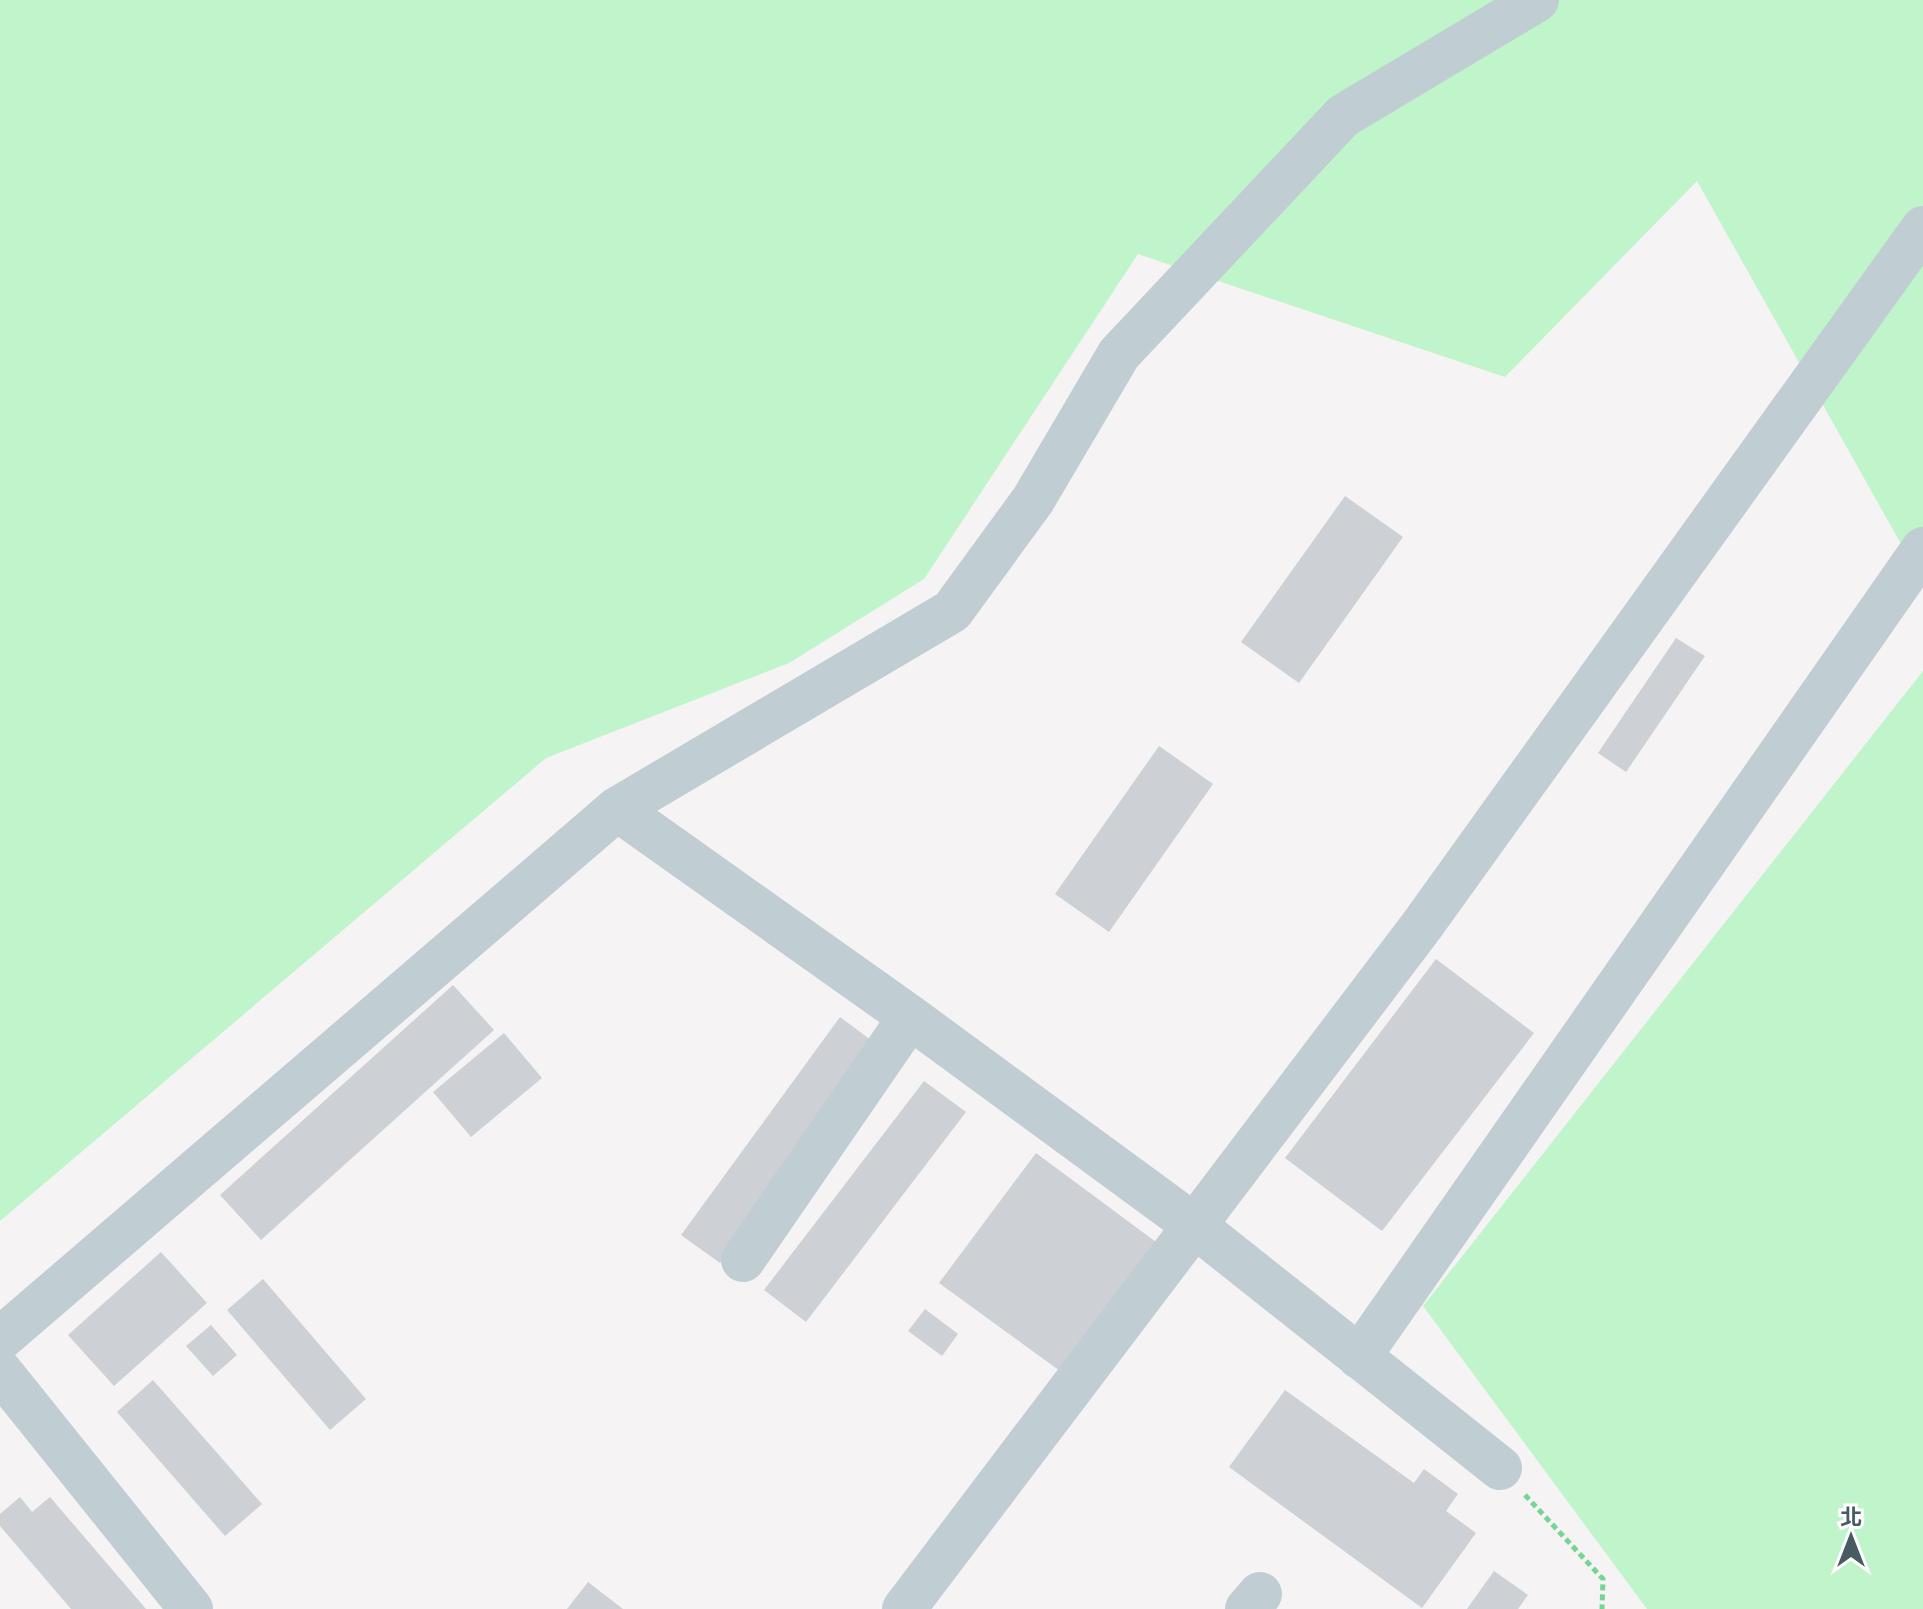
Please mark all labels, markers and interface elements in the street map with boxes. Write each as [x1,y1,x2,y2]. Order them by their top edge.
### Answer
north arrow [1811,1497,1891,1577]
text: 北 [1840,1502,1862,1532]

